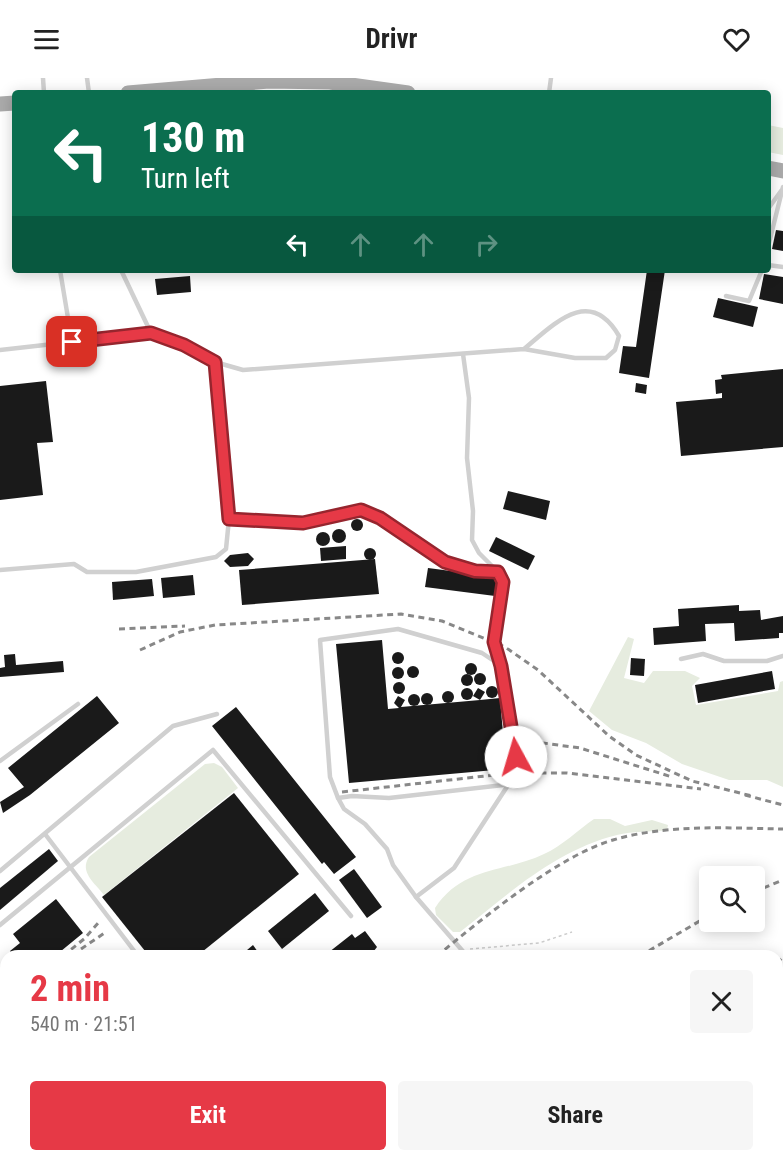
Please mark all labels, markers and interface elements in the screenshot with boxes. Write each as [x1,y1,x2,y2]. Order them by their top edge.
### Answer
icon: menu [30,23,63,56]
text: Drivr [365,23,418,55]
icon: heart [720,23,753,56]
text: 130 m [141,113,246,162]
icon: left [42,114,120,192]
text: Turn left [141,163,230,195]
icon: left [281,228,314,261]
icon: ahead [344,228,377,261]
icon: ahead [407,228,440,261]
icon: right [470,228,503,261]
pin [46,316,97,367]
icon: arrive [55,325,88,358]
position arrow [484,725,548,789]
map controls [699,866,765,932]
button: search [699,866,765,932]
text: 2 min [30,968,110,1010]
button: close [690,970,753,1033]
text: 540 m · 21:51 [30,1012,137,1036]
button: Exit [30,1081,386,1150]
button: Share [398,1081,753,1150]

